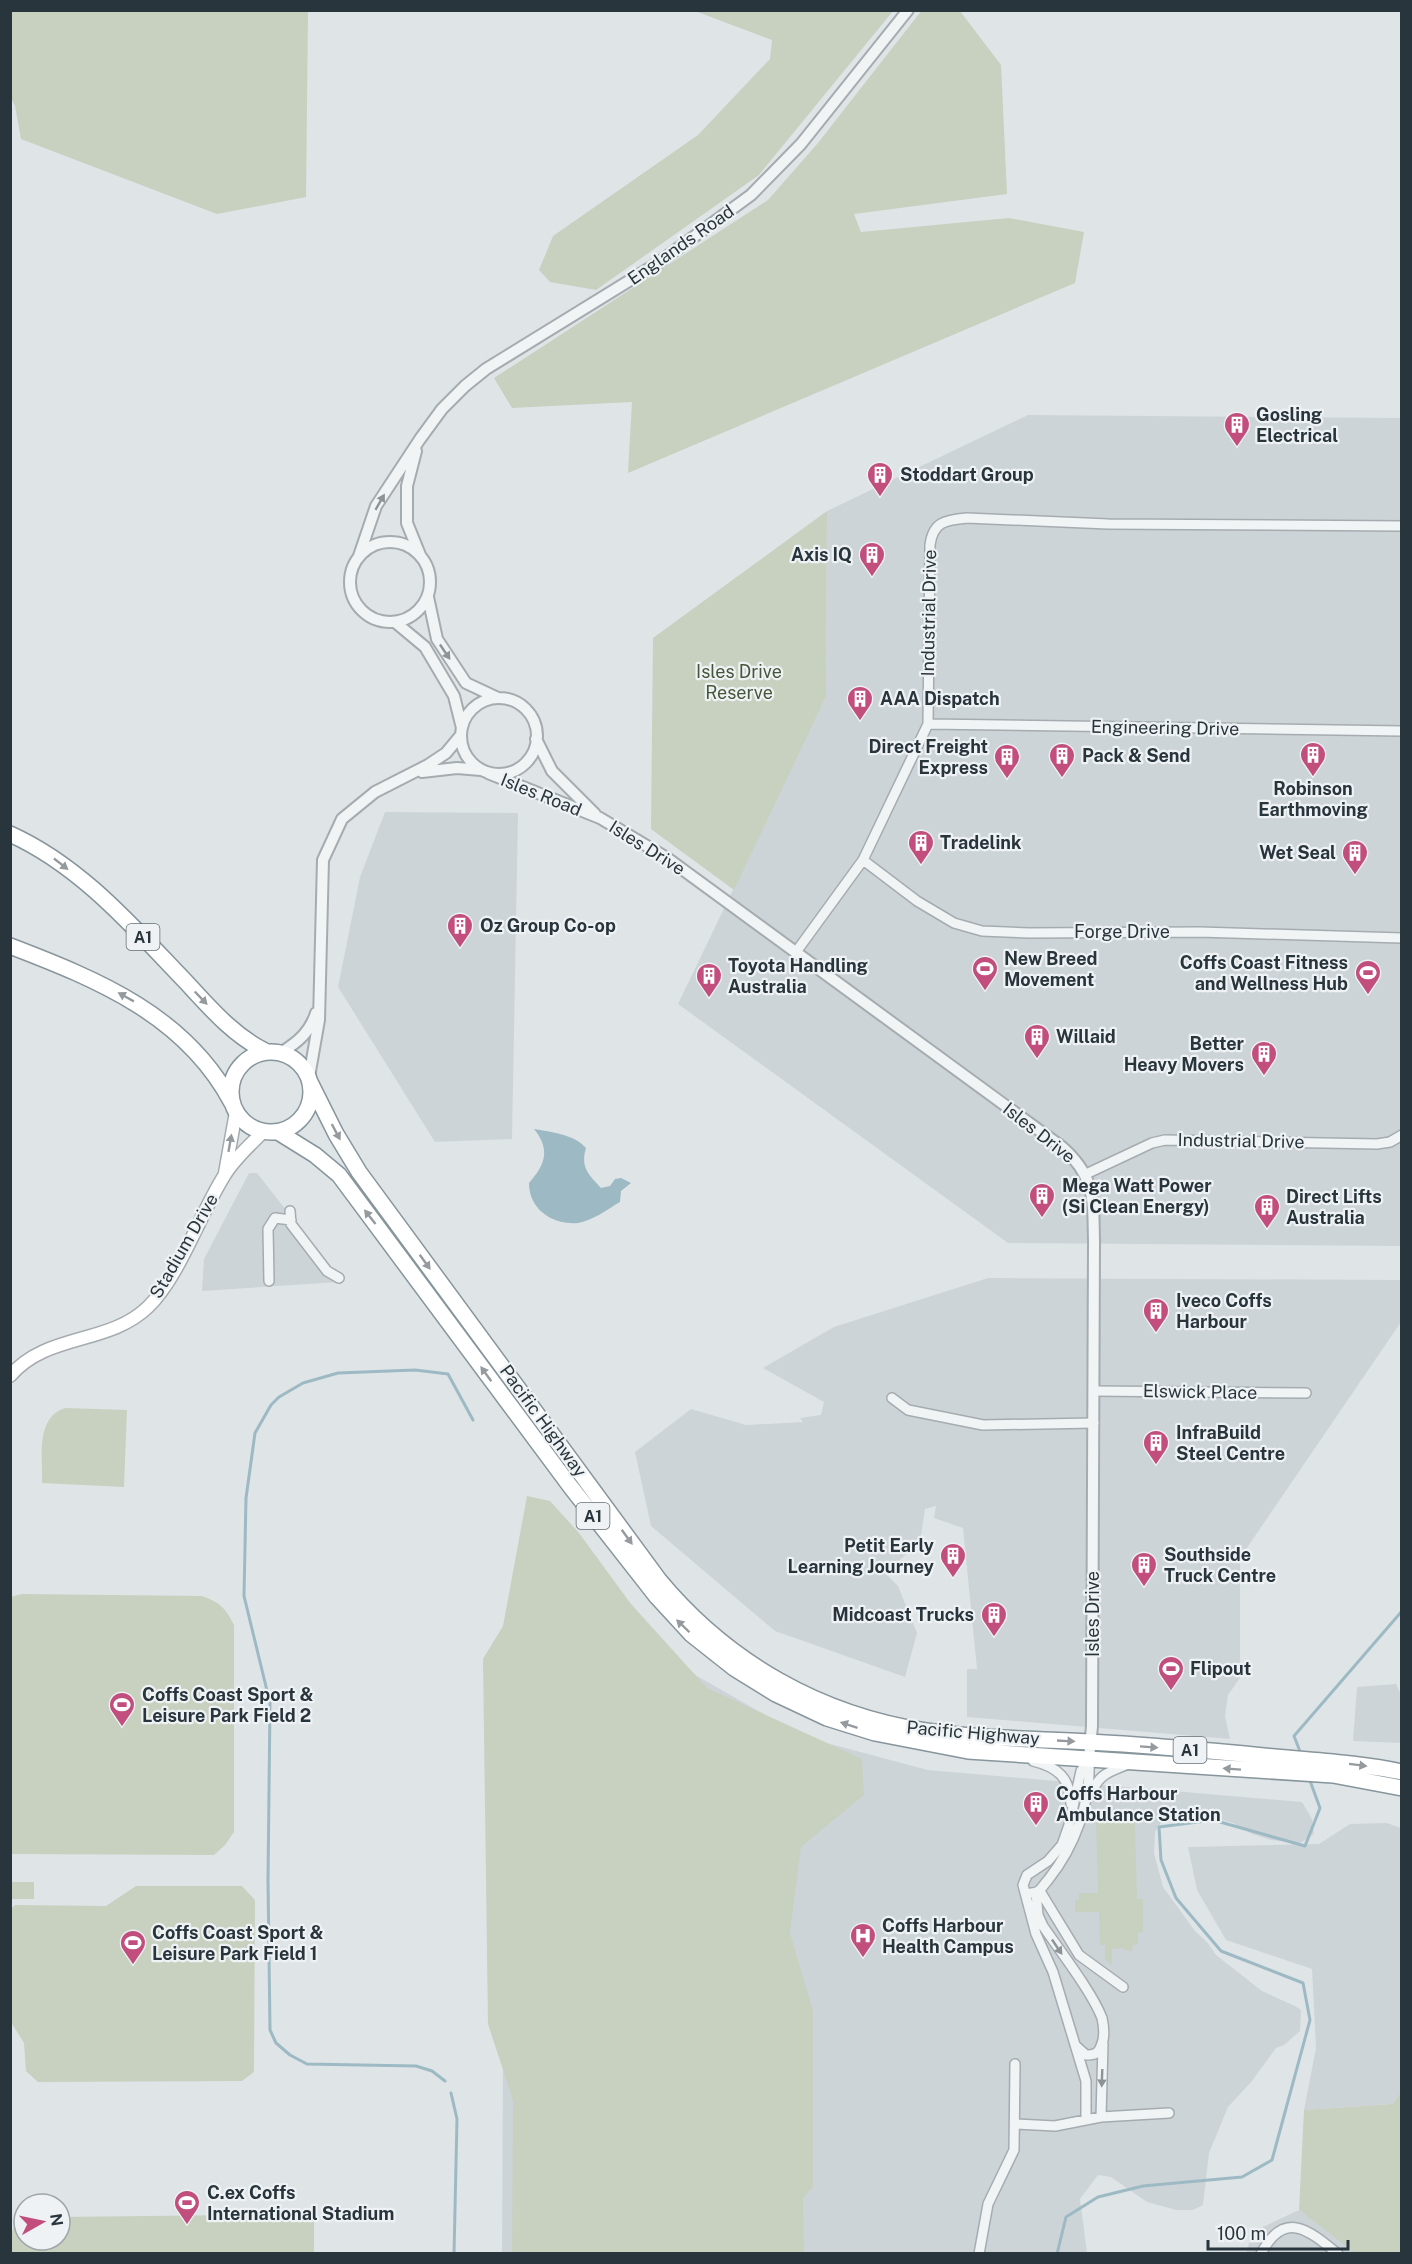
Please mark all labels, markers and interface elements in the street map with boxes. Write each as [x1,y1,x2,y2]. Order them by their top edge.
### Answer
street label: Englands Road [623,200,738,289]
place label: Gosling Electrical [1256,404,1338,446]
building icon: Gosling Electrical [1222,410,1252,448]
building icon: Stoddart Group [865,460,895,498]
place label: Stoddart Group [900,464,1034,485]
one-way arrow [375,493,385,510]
building icon: Axis IQ [857,540,887,578]
place label: Axis IQ [791,544,852,565]
street label: Industrial Drive [917,549,940,677]
one-way arrow [439,644,450,660]
park label: Isles Drive Reserve [696,661,782,703]
building icon: AAA Dispatch [845,684,875,722]
place label: AAA Dispatch [880,688,1000,709]
street label: Engineering Drive [1091,716,1239,739]
place label: Direct Freight Express [869,736,988,778]
building icon: Robinson Earthmoving [1298,740,1328,778]
building icon: Pack & Send [1047,741,1077,779]
building icon: Direct Freight Express [992,742,1022,780]
place label: Pack & Send [1082,745,1191,766]
street label: Isles Road [498,769,585,820]
place label: Robinson Earthmoving [1258,778,1368,820]
street label: Isles Drive [605,816,689,879]
building icon: Tradelink [906,828,936,866]
place label: Tradelink [940,832,1022,853]
building icon: Wet Seal [1340,838,1370,876]
place label: Wet Seal [1259,842,1336,863]
one-way arrow [52,858,68,870]
building icon: Oz Group Co-op [445,911,475,949]
place label: Oz Group Co-op [480,915,616,936]
street label: Forge Drive [1074,921,1170,942]
road number: A1 [126,924,160,950]
place label: New Breed Movement [1004,948,1098,990]
place label: Coffs Coast Fitness and Wellness Hub [1180,952,1348,994]
sports icon: New Breed Movement [970,954,1000,992]
place label: Toyota Handling Australia [728,955,868,997]
sports icon: Coffs Coast Fitness and Wellness Hub [1353,958,1383,996]
building icon: Toyota Handling Australia [694,961,724,999]
one-way arrow [194,991,208,1006]
one-way arrow [117,992,134,1002]
building icon: Willaid [1022,1022,1052,1060]
place label: Willaid [1056,1026,1116,1047]
place label: Better Heavy Movers [1124,1033,1245,1075]
building icon: Better Heavy Movers [1249,1039,1279,1077]
street label: Isles Drive [999,1098,1080,1167]
one-way arrow [331,1124,341,1141]
street label: Industrial Drive [1177,1129,1305,1152]
one-way arrow [226,1133,235,1152]
place label: Mega Watt Power (Si Clean Energy) [1062,1175,1212,1217]
building icon: Mega Watt Power (Si Clean Energy) [1027,1181,1057,1219]
place label: Direct Lifts Australia [1286,1186,1382,1228]
street label: Stadium Drive [145,1190,222,1302]
building icon: Direct Lifts Australia [1252,1192,1282,1230]
one-way arrow [365,1209,377,1224]
one-way arrow [419,1253,431,1269]
place label: Iveco Coffs Harbour [1176,1290,1272,1332]
building icon: Iveco Coffs Harbour [1141,1296,1171,1334]
street label: Pacific Highway [496,1360,591,1481]
one-way arrow [480,1366,492,1382]
street label: Elswick Place [1143,1380,1257,1403]
place label: InfraBuild Steel Centre [1176,1422,1285,1464]
building icon: InfraBuild Steel Centre [1141,1428,1171,1466]
road number: A1 [576,1503,610,1529]
one-way arrow [621,1530,633,1545]
place label: Petit Early Learning Journey [788,1535,934,1577]
building icon: Petit Early Learning Journey [938,1541,968,1579]
place label: Southside Truck Centre [1164,1544,1276,1586]
building icon: Southside Truck Centre [1129,1550,1159,1588]
street label: Isles Drive [1082,1571,1103,1657]
building icon: Midcoast Trucks [979,1600,1009,1638]
place label: Midcoast Trucks [832,1604,974,1625]
one-way arrow [677,1620,691,1634]
sports icon: Flipout [1156,1654,1186,1692]
place label: Flipout [1190,1658,1251,1679]
place label: Coffs Coast Sport & Leisure Park Field 2 [142,1684,314,1726]
sports icon: Coffs Coast Sport & Leisure Park Field 2 [107,1690,137,1728]
street label: Pacific Highway [906,1716,1041,1749]
one-way arrow [840,1720,858,1729]
one-way arrow [1056,1736,1075,1746]
road number: A1 [1174,1737,1206,1763]
one-way arrow [1140,1742,1159,1752]
one-way arrow [1349,1761,1368,1770]
one-way arrow [1223,1765,1242,1774]
place label: Coffs Harbour Ambulance Station [1056,1783,1221,1825]
building icon: Coffs Harbour Ambulance Station [1021,1789,1051,1827]
place label: Coffs Harbour Health Campus [882,1915,1014,1957]
hospital icon: Coffs Harbour Health Campus [848,1921,878,1959]
place label: Coffs Coast Sport & Leisure Park Field 1 [152,1922,324,1964]
sports icon: Coffs Coast Sport & Leisure Park Field 1 [118,1928,148,1966]
one-way arrow [1051,1938,1063,1954]
one-way arrow [1098,2068,1107,2087]
place label: C.ex Coffs International Stadium [207,2182,394,2224]
sports icon: C.ex Coffs International Stadium [172,2188,202,2226]
north arrow [12,2192,72,2252]
text: N [46,2212,67,2227]
scale bar [1208,2213,1348,2251]
text: 100 m [1217,2223,1266,2244]

